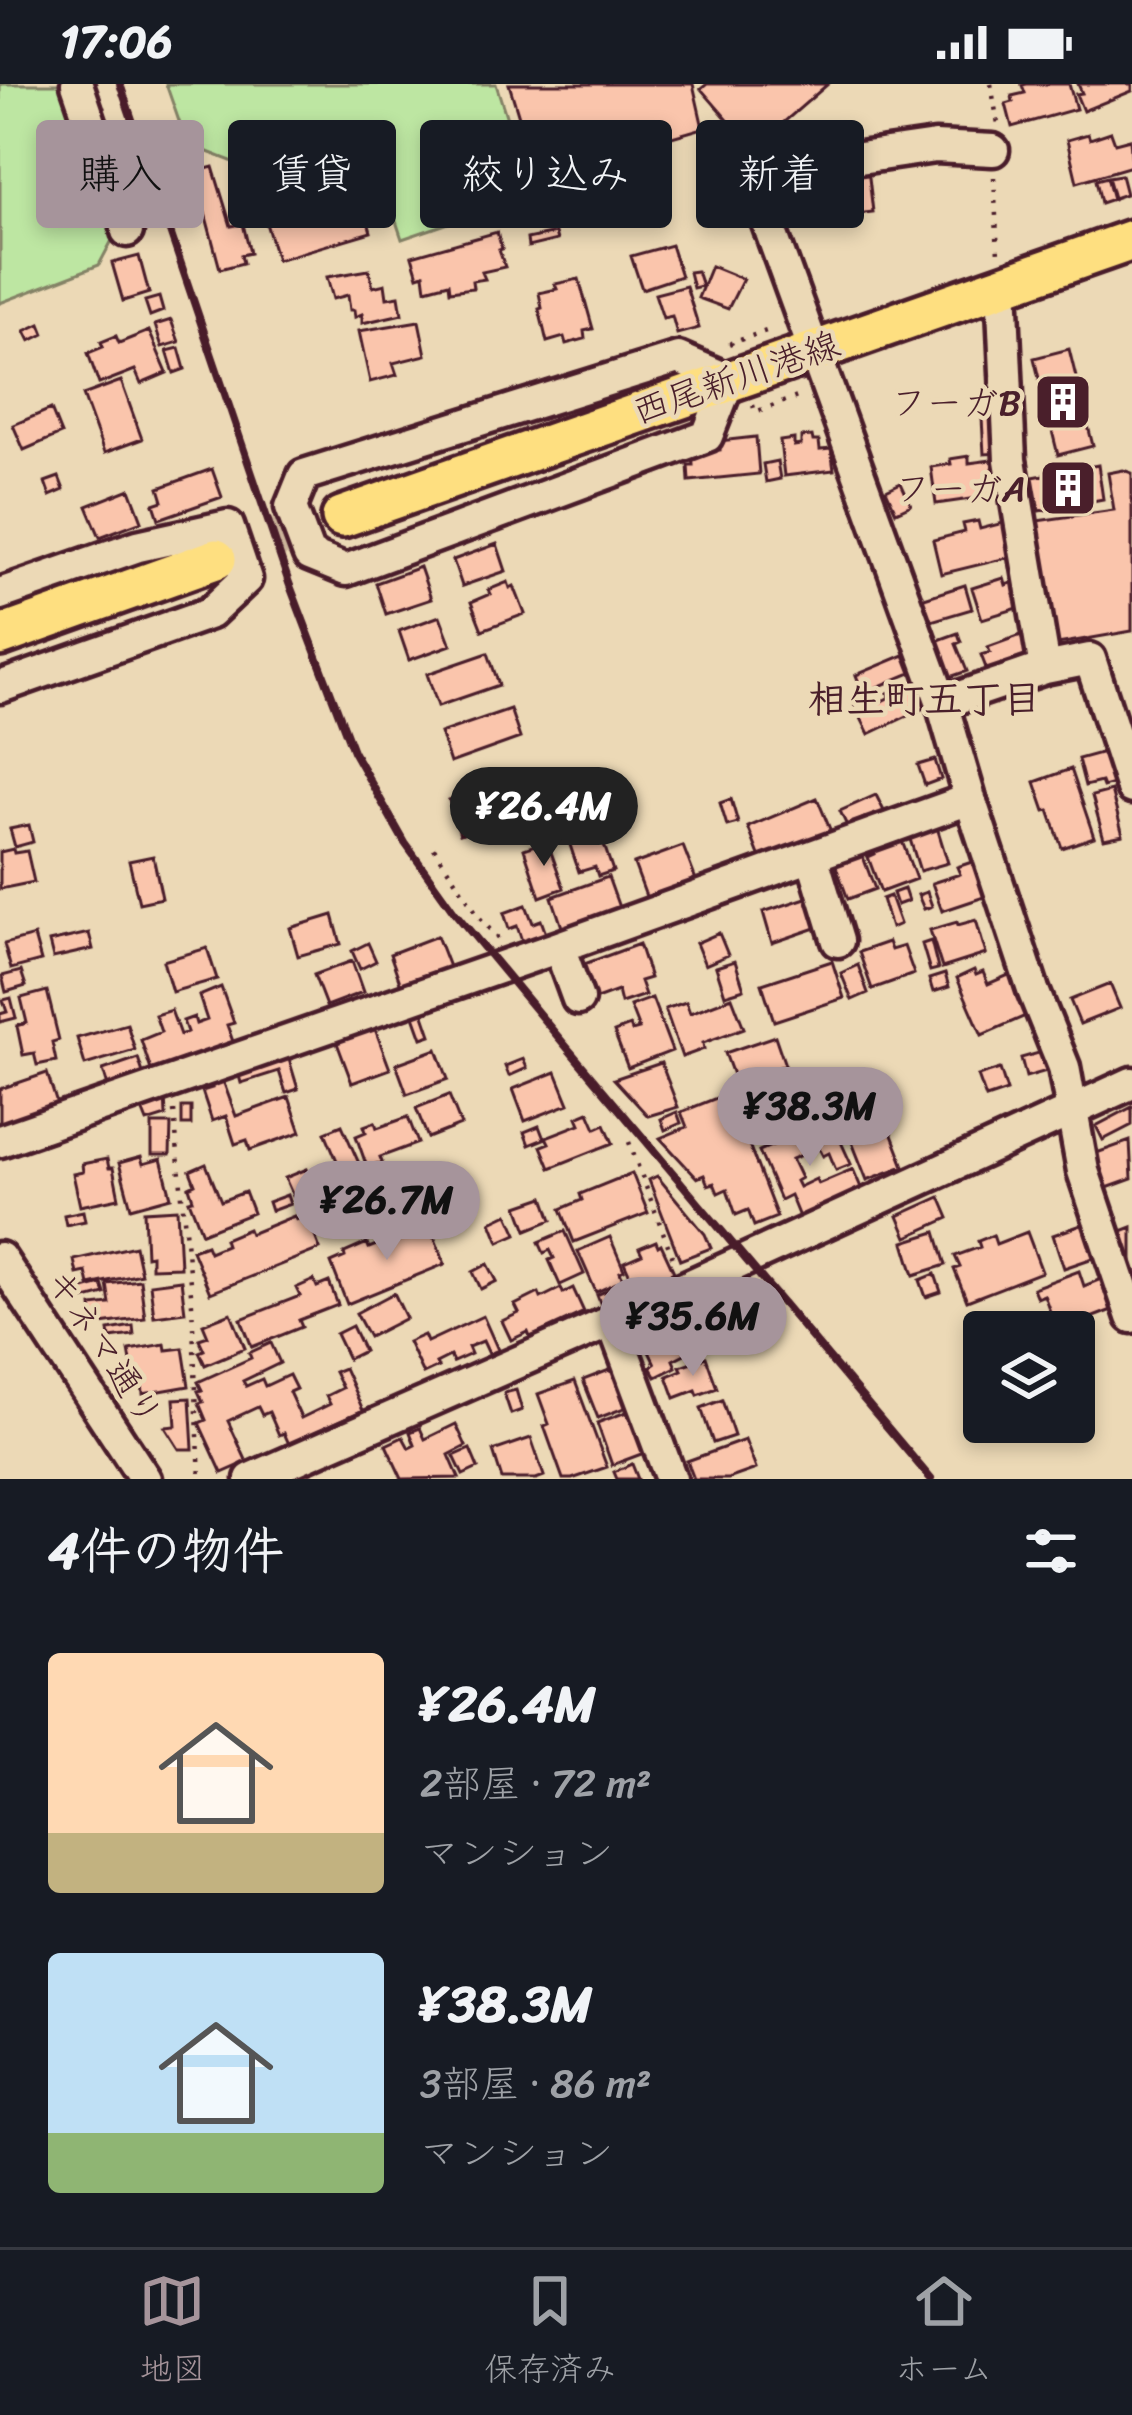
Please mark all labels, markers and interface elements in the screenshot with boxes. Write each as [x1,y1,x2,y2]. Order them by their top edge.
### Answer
text: 17:06 [60,2,173,82]
chip: 購入 [36,120,204,228]
chip: 賃貸 [228,120,396,228]
chip: 絞り込み [420,120,672,228]
chip: 新着 [696,120,864,228]
street label: 西尾新川港線 [624,313,849,443]
place label: フーガB [891,371,1021,435]
building icon: フーガB [1032,371,1094,433]
place label: フーガA [895,457,1026,521]
building icon: フーガA [1037,457,1099,519]
district label: 相生町五丁目 [807,664,1041,733]
pin: ¥26.4M [446,767,642,869]
text: ¥26.4M [477,771,611,840]
pin: ¥38.3M [712,1067,908,1169]
text: ¥38.3M [744,1071,876,1140]
pin: ¥26.7M [289,1161,485,1263]
text: ¥26.7M [321,1165,453,1234]
street label: キネマ通り [28,1255,180,1440]
pin: ¥35.6M [595,1277,791,1379]
text: ¥35.6M [627,1281,759,1350]
map controls [963,1311,1095,1443]
button: layers [963,1311,1095,1443]
text: 4件の物件 [48,1506,284,1596]
icon: filters [1018,1518,1084,1584]
text: ¥26.4M [420,1659,596,1749]
icon: home [144,1701,288,1845]
text: 2部屋 · 72 m² [420,1749,651,1818]
text: マンション [420,1818,613,1887]
text: ¥38.3M [420,1959,592,2049]
icon: home [144,2001,288,2145]
text: 3部屋 · 86 m² [420,2049,651,2118]
text: マンション [420,2118,613,2187]
tab: 地図 [139,2268,205,2398]
tab: 保存済み [484,2268,616,2398]
tab: ホーム [895,2268,993,2398]

